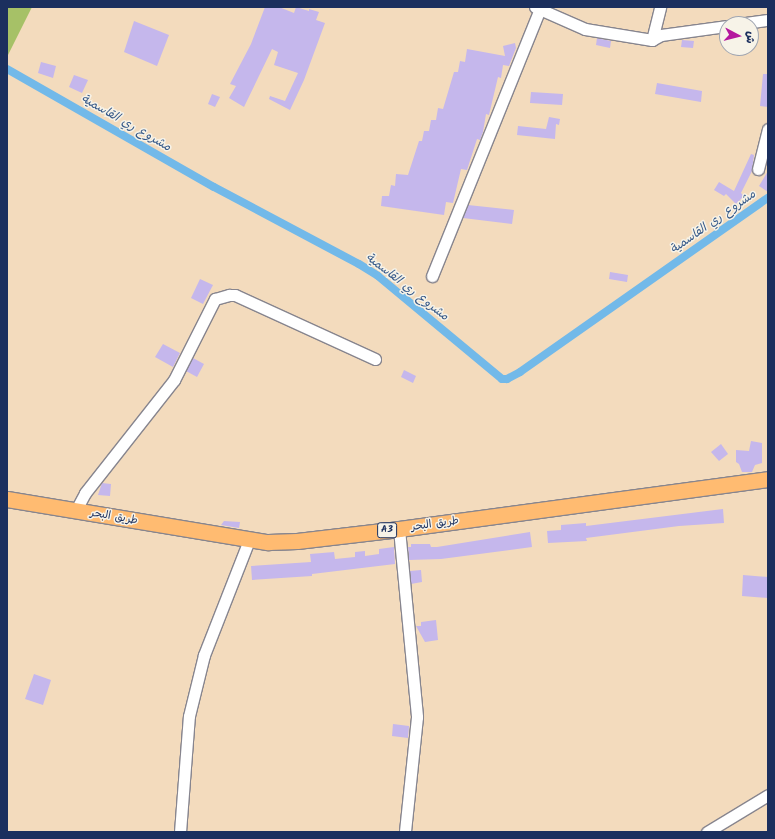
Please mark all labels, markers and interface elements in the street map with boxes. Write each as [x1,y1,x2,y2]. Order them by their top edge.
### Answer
north arrow [719,16,759,56]
text: ش [740,30,760,44]
water label: مشروع ري القاسمية [79,91,173,155]
water label: مشروع ري القاسمية [667,187,759,257]
water label: مشروع ري القاسمية [363,250,451,324]
street label: طريق البحر [89,506,139,528]
street label: طريق البحر [410,514,460,534]
road number: A3 [377,522,397,538]

